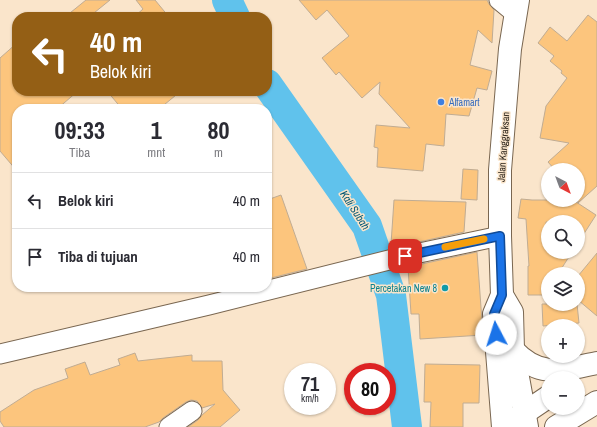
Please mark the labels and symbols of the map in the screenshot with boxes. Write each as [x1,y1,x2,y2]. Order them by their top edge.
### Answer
place label: Alfamart [448,96,480,109]
marker: Alfamart [436,97,446,107]
street label: Jalan Kanggraksan [495,112,512,183]
north arrow [541,163,585,207]
water label: Kali Subah [337,188,373,232]
pin [388,239,422,273]
place label: Percetakan New 8 [370,282,437,295]
marker: Percetakan New 8 [440,283,450,293]
position arrow [475,313,517,355]
speed limit sign: 80 [344,363,396,415]

